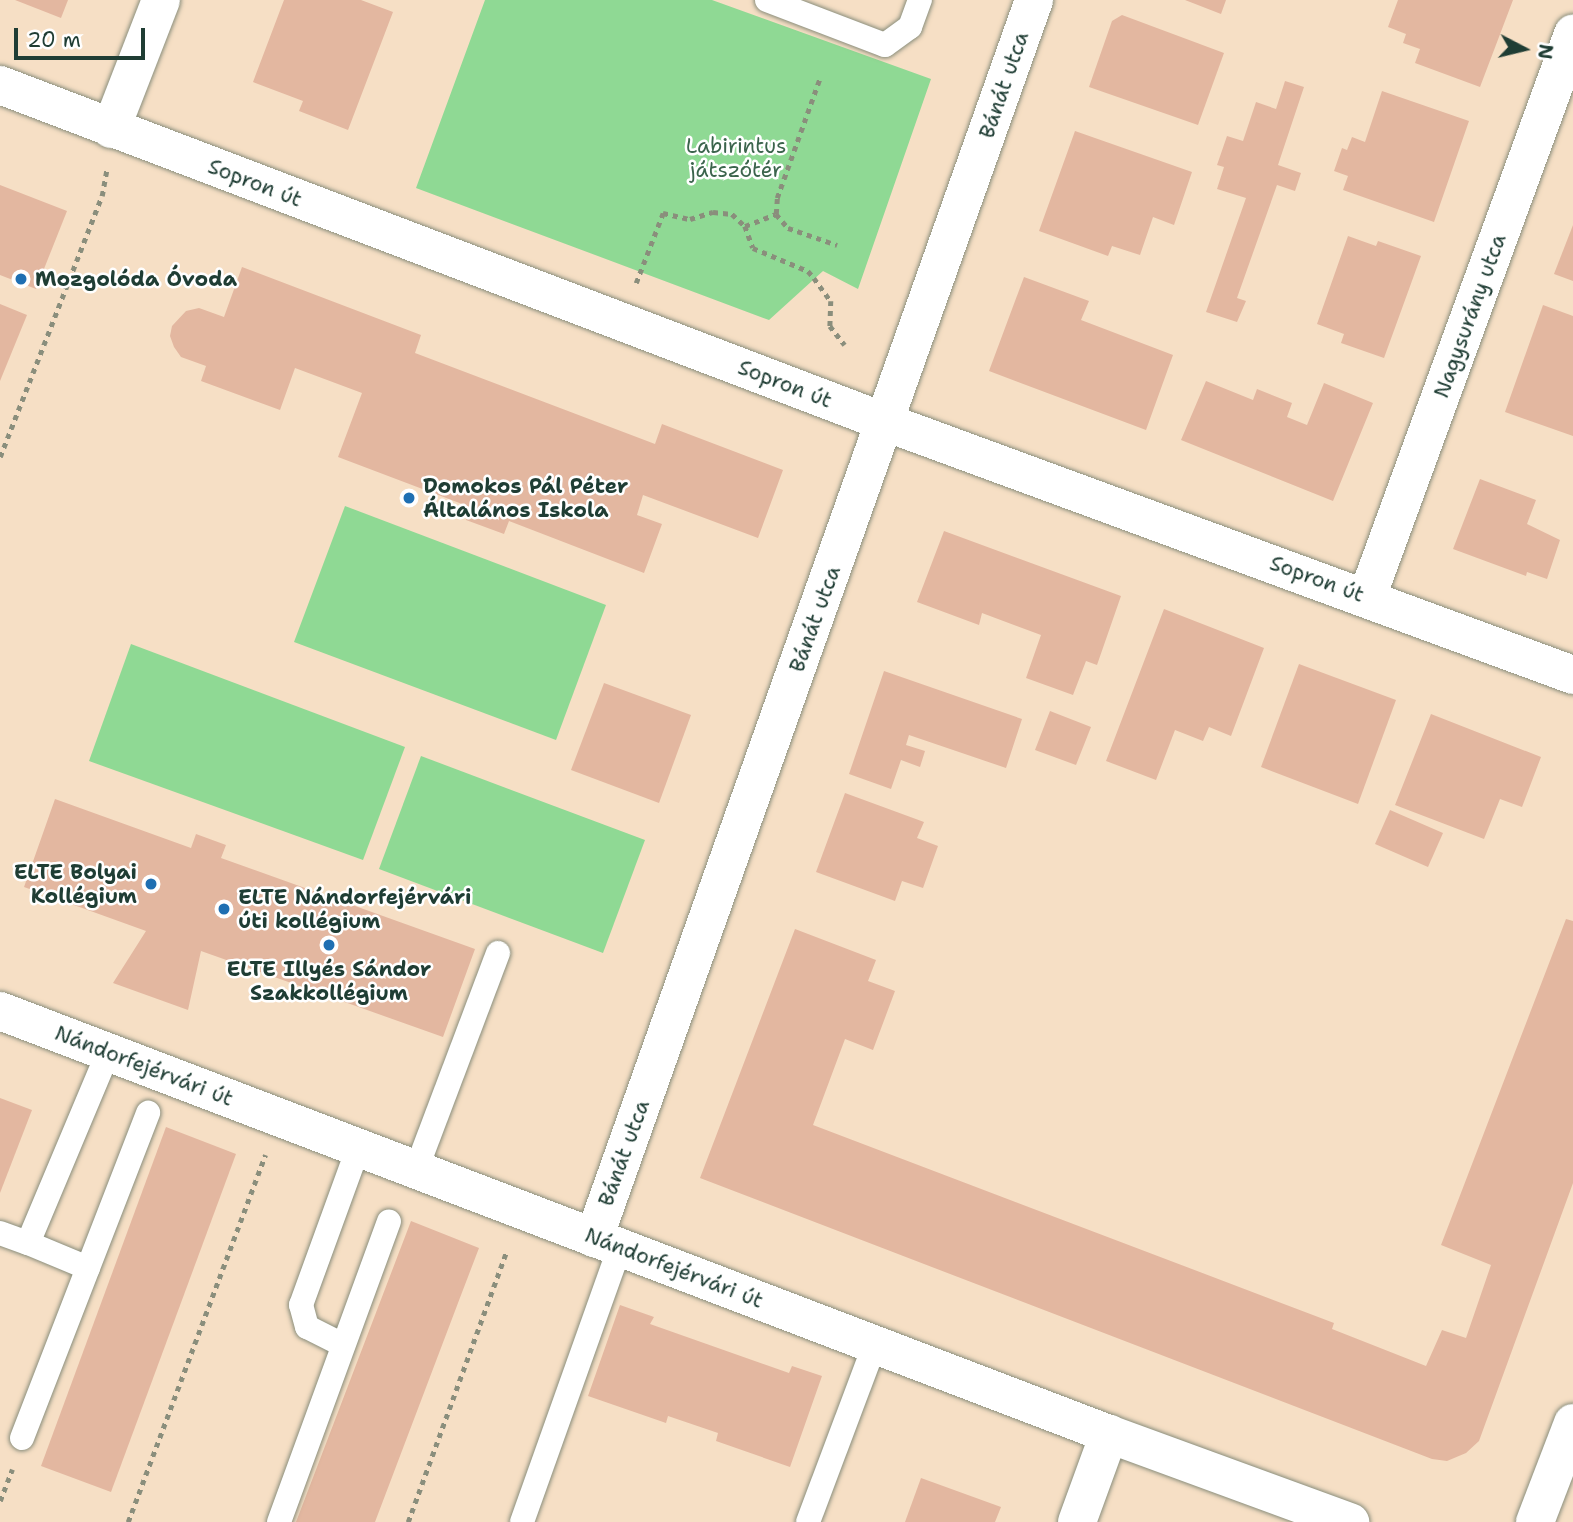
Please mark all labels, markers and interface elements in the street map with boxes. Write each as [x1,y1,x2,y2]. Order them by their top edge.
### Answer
scale bar [18,14,149,58]
north arrow [1489,14,1559,84]
text: 20 m [27,26,81,54]
street label: Bánát utca [974,28,1034,142]
text: N [1532,43,1559,61]
park label: Labirintus játszótér [686,133,786,183]
street label: Sopron út [204,154,306,212]
street label: Nagysurány utca [1429,231,1511,401]
place label: Mozgolóda Óvoda [35,266,237,292]
marker: Mozgolóda Óvoda [13,271,29,287]
street label: Sopron út [734,355,836,413]
place label: Domokos Pál Péter Általános Iskola [423,473,628,523]
marker: Domokos Pál Péter Általános Iskola [401,490,417,506]
street label: Sopron út [1266,550,1368,608]
street label: Bánát utca [784,562,846,676]
place label: ELTE Bolyai Kollégium [14,859,137,909]
marker: ELTE Bolyai Kollégium [143,876,159,892]
place label: ELTE Nándorfejérvári úti kollégium [238,884,471,934]
marker: ELTE Nándorfejérvári úti kollégium [216,901,232,917]
marker: ELTE Illyés Sándor Szakkollégium [321,937,337,953]
place label: ELTE Illyés Sándor Szakkollégium [227,956,431,1006]
street label: Nándorfejérvári út [51,1020,237,1112]
street label: Bánát utca [593,1096,655,1210]
street label: Nándorfejérvári út [581,1222,767,1314]

